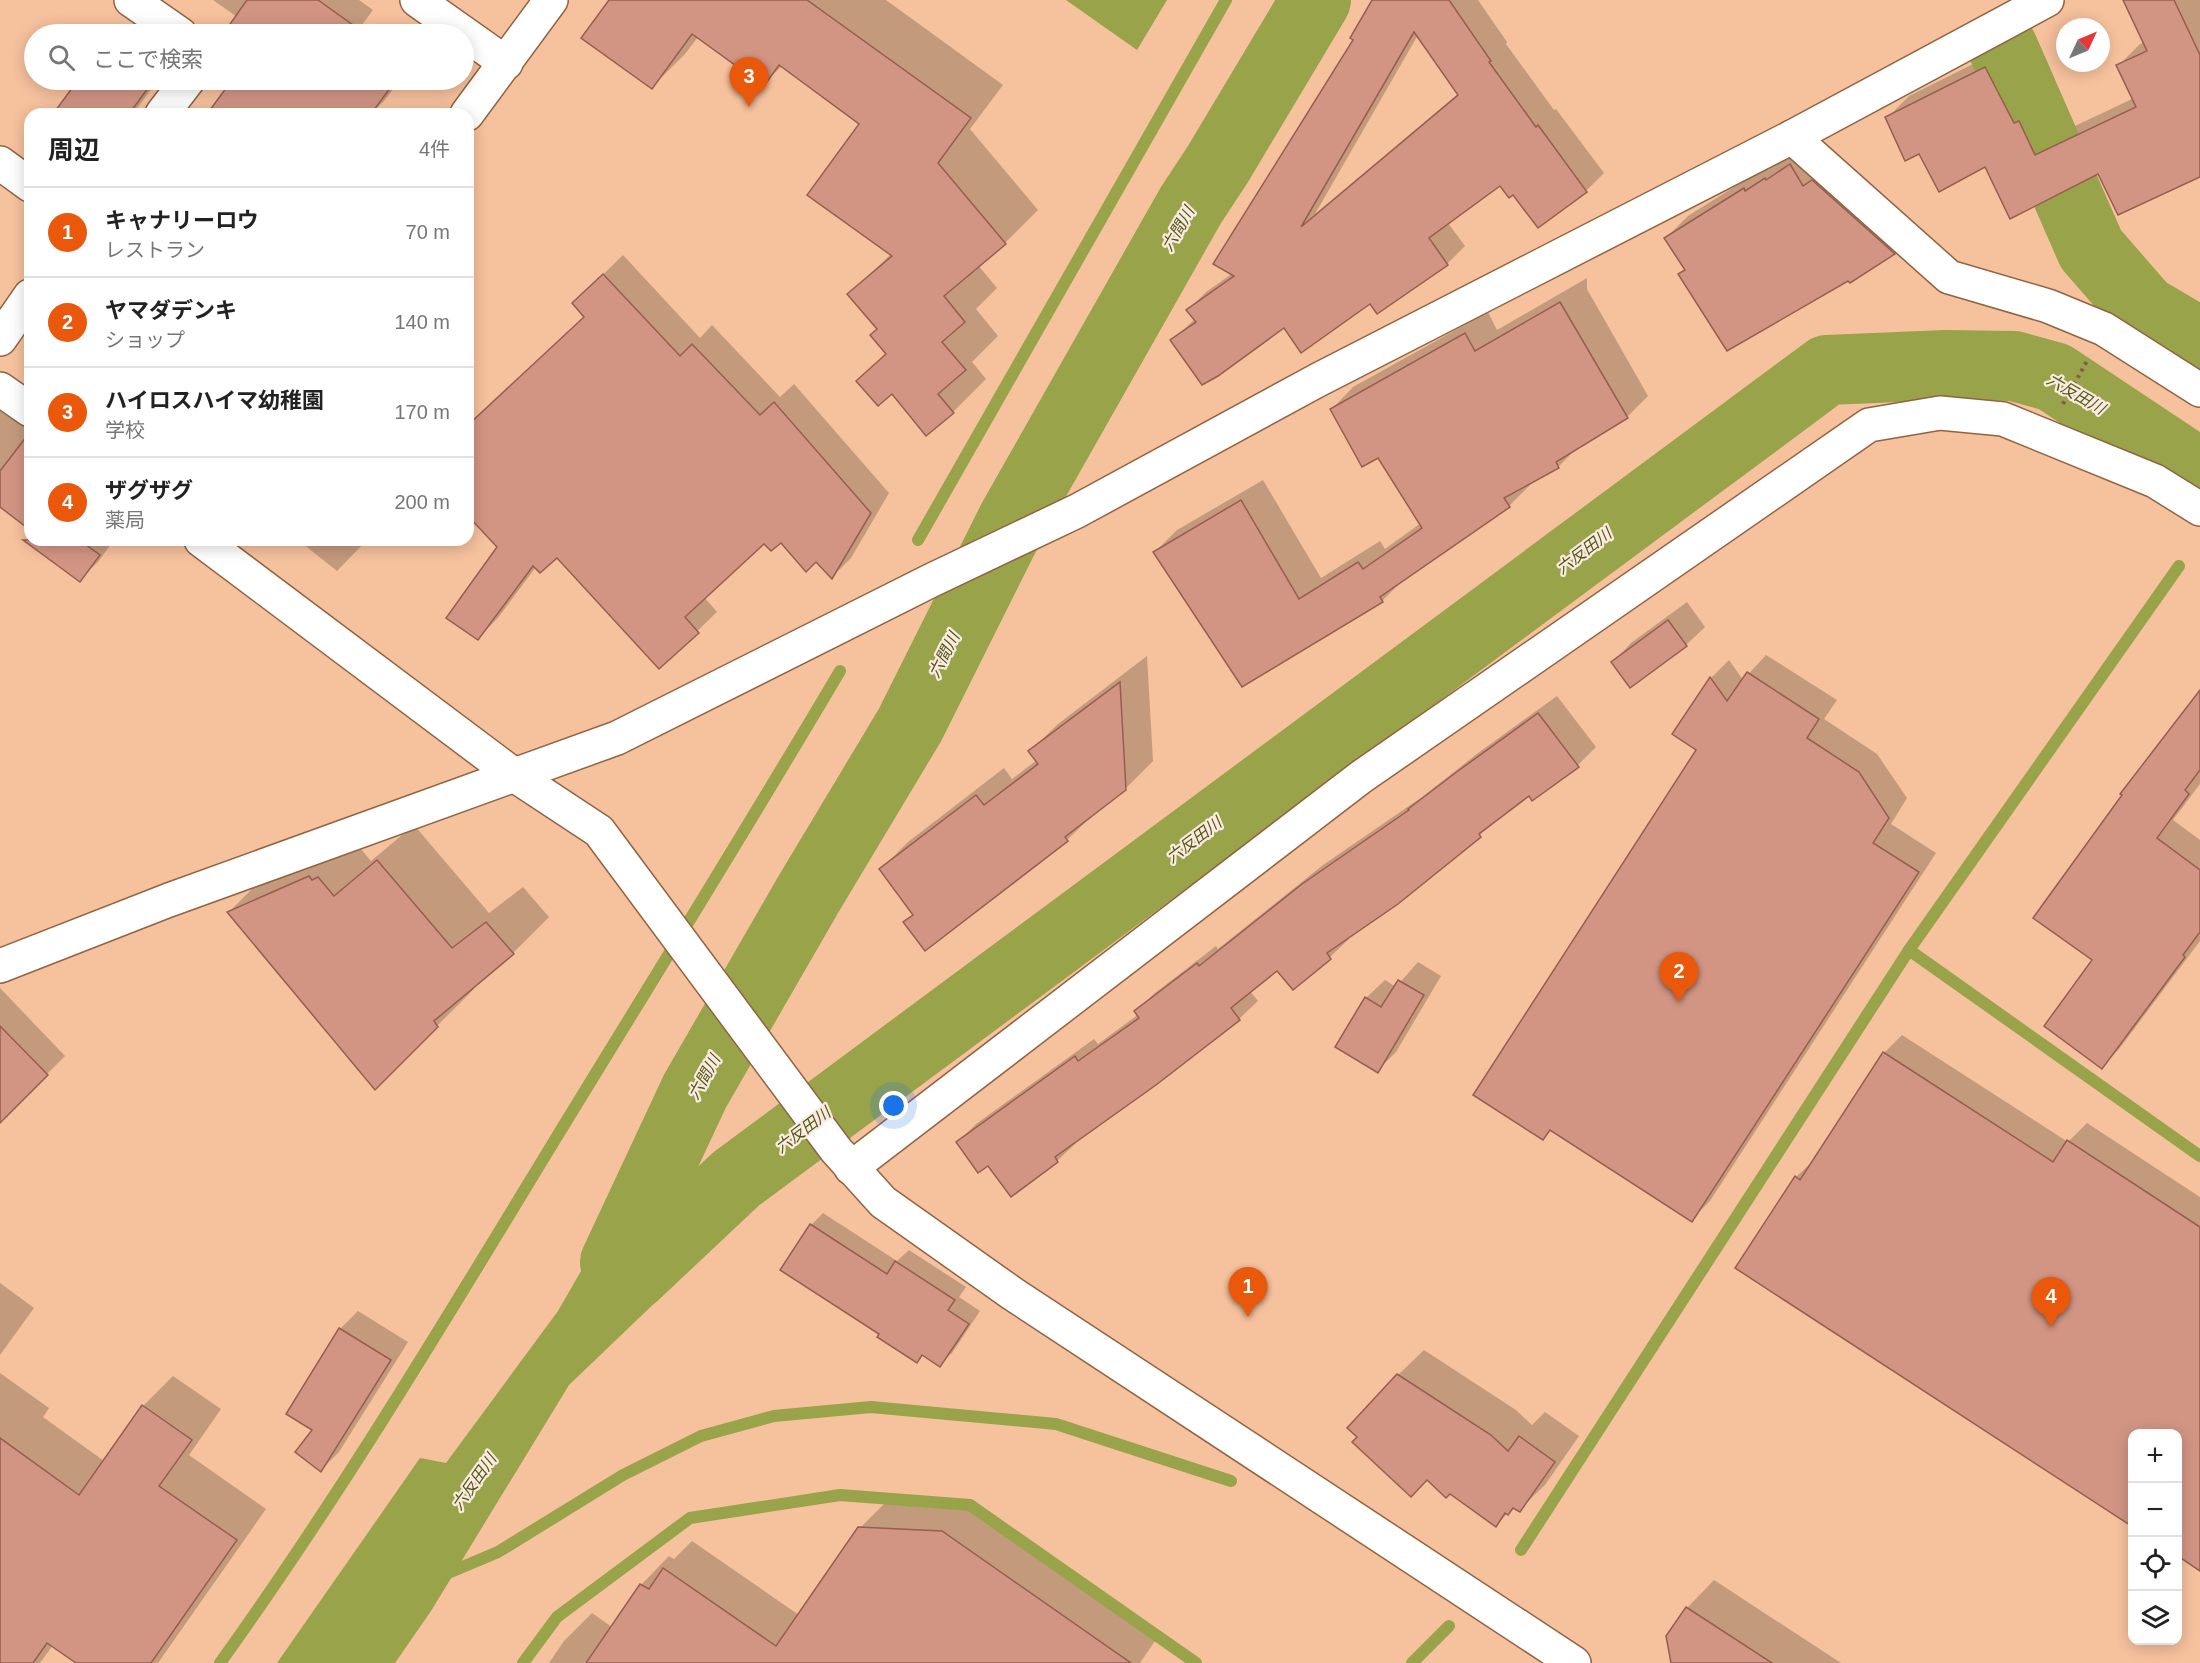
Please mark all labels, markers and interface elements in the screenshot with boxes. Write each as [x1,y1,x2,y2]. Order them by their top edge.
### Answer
north arrow [2056,18,2110,72]
search box [24,24,474,90]
icon: search [45,41,78,74]
text: ここで検索 [93,47,203,72]
pin: 3 [730,57,768,107]
text: 周辺 [48,135,100,165]
text: 4件 [419,138,450,160]
water label: 六間川 [1159,202,1198,254]
text: キャナリーロウ [105,208,259,233]
text: 1 [62,221,73,243]
text: 70 m [406,221,450,243]
text: レストラン [105,239,205,261]
text: ヤマダデンキ [105,298,237,323]
text: 2 [62,311,73,333]
text: 140 m [394,311,450,333]
text: ショップ [105,329,185,351]
water label: 六反田川 [2044,371,2110,418]
text: ハイロスハイマ幼稚園 [105,388,324,413]
text: 3 [62,401,73,423]
text: 170 m [394,401,450,423]
text: 学校 [105,419,145,441]
text: ザグザグ [105,478,193,503]
text: 4 [62,491,73,513]
text: 200 m [394,491,450,513]
text: 薬局 [105,509,145,531]
water label: 六反田川 [1553,524,1616,577]
water label: 六間川 [926,628,963,680]
water label: 六反田川 [1163,813,1226,866]
pin: 2 [1660,952,1698,1002]
water label: 六間川 [685,1050,724,1102]
your location [879,1091,908,1120]
water label: 六反田川 [772,1103,835,1156]
pin: 1 [1228,1268,1268,1317]
pin: 4 [2032,1278,2070,1327]
map controls [2128,1429,2182,1645]
button: + [2128,1429,2182,1483]
water label: 六反田川 [449,1449,500,1513]
button: − [2128,1483,2182,1537]
button: locate [2128,1537,2182,1591]
button: layers [2128,1591,2182,1645]

